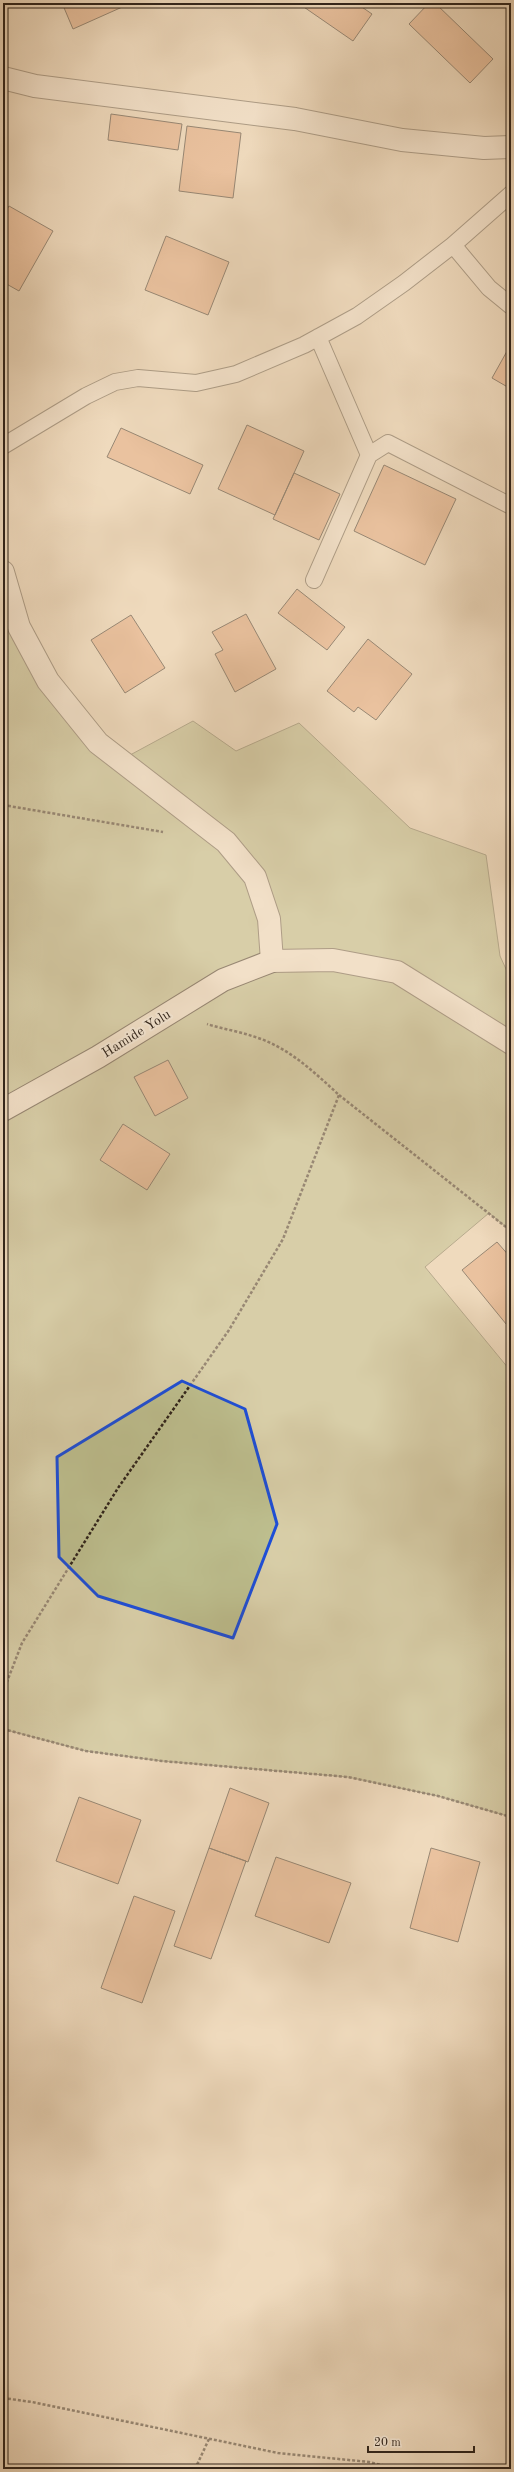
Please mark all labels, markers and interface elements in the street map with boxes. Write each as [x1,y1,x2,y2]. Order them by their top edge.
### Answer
street label: Hamide Yolu [100,1007,174,1060]
scale bar [368,2428,474,2454]
text: 20 m [374,2437,401,2449]

